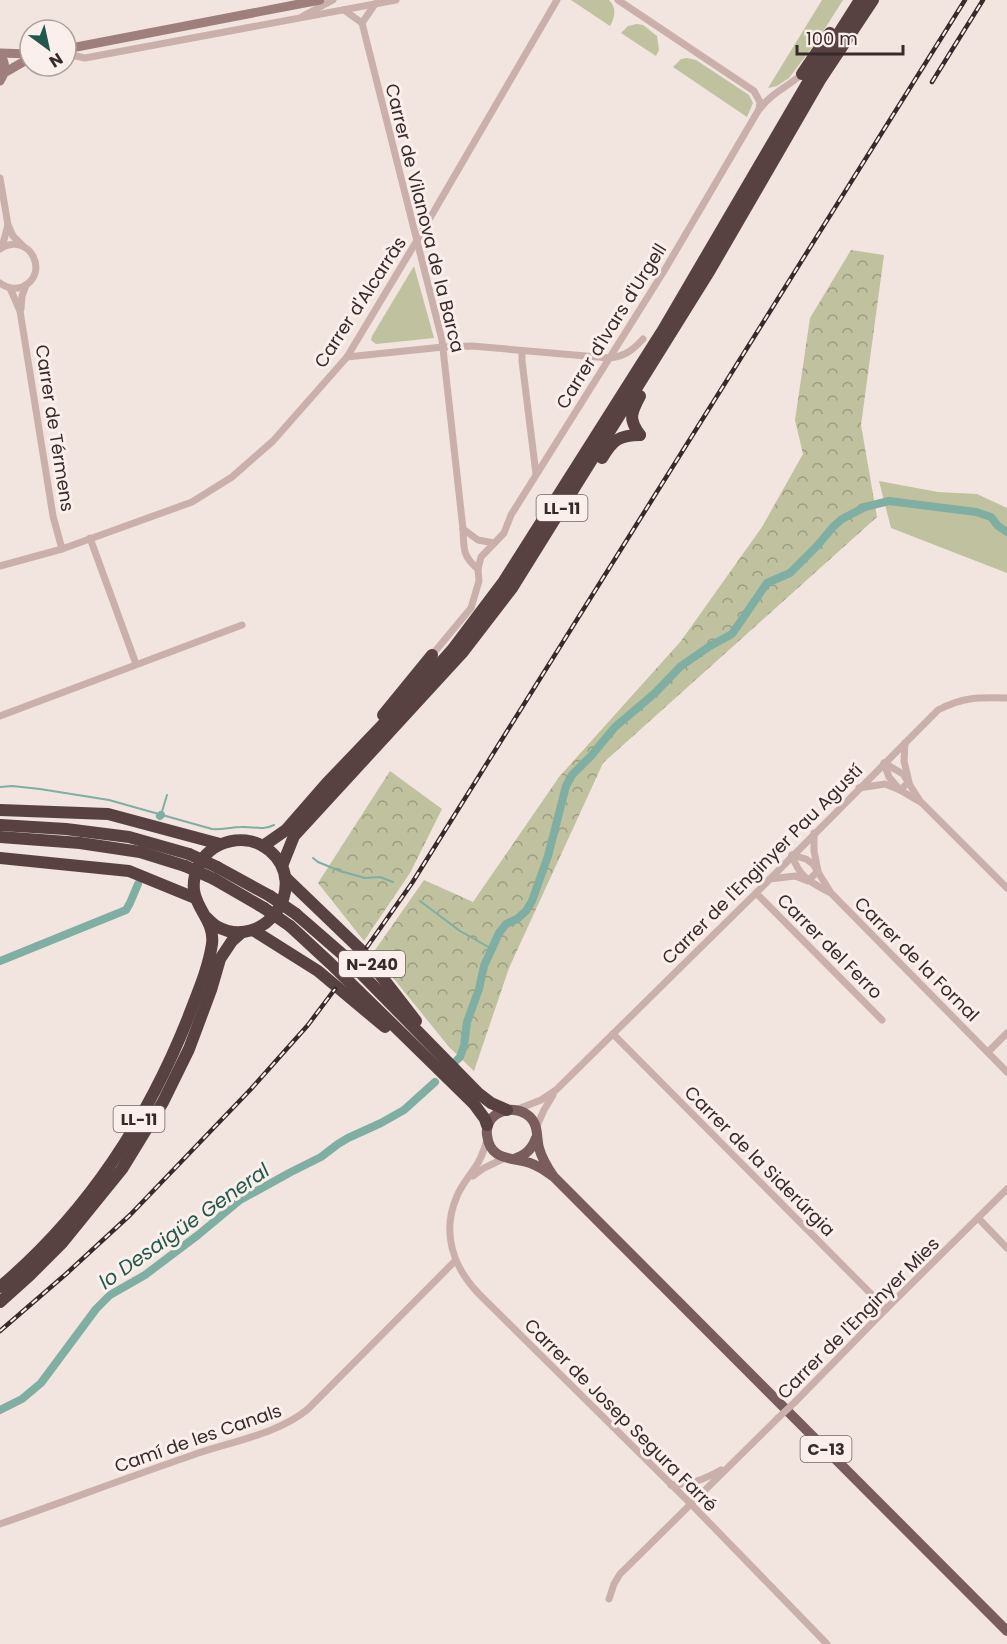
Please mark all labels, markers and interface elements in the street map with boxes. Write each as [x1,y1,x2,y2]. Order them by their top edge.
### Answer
north arrow [18,18,78,78]
scale bar [797,18,904,56]
text: 100 m [806,26,858,51]
text: N [45,47,67,73]
street label: Carrer de Vilanova de la Barca [379,81,471,355]
street label: Carrer d'Alcarràs [308,232,412,372]
street label: Carrer d'Ivars d'Urgell [550,238,672,414]
street label: Carrer de Térmens [29,343,81,513]
road number: LL-11 [536,495,588,521]
street label: Carrer de l'Enginyer Pau Agustí [656,758,868,970]
street label: Carrer del Ferro [772,888,888,1004]
street label: Carrer de la Fornal [849,891,985,1027]
road number: N-240 [339,951,405,977]
street label: Carrer de la Siderúrgia [679,1080,841,1242]
road number: LL-11 [114,1106,164,1132]
water label: lo Desaigüe General [93,1156,275,1296]
street label: Carrer de l'Enginyer Mies [771,1231,945,1405]
street label: Carrer de Josep Segura Farré [519,1313,723,1517]
street label: Camí de les Canals [111,1398,285,1478]
road number: C-13 [800,1436,852,1462]

